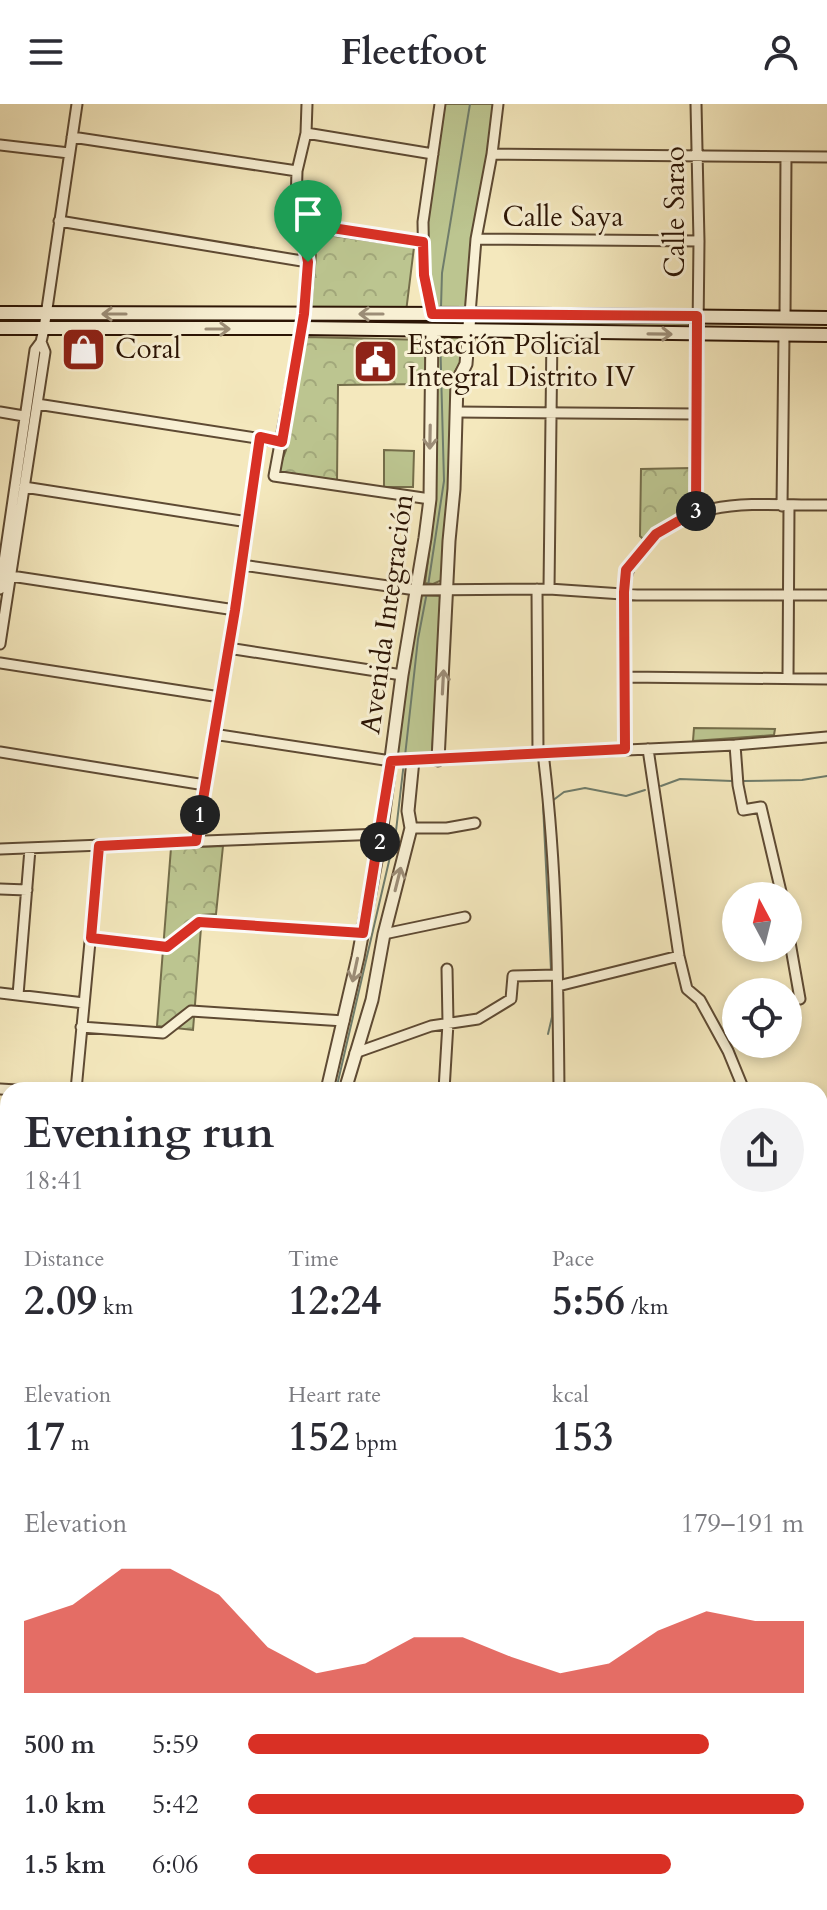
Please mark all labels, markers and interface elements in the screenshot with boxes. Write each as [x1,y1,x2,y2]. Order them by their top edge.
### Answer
text: Fleetfoot [340,28,487,77]
icon: menu [24,30,68,74]
icon: person [759,30,803,74]
street label: Calle Sarao [656,146,694,278]
pin [274,180,342,262]
icon: arrive [286,192,330,236]
street label: Calle Saya [502,198,624,236]
one-way arrow [101,306,128,322]
one-way arrow [358,306,385,322]
one-way arrow [204,321,231,337]
shop icon: Coral [60,325,108,373]
place label: Estación Policial Integral Distrito IV [407,326,636,396]
one-way arrow [646,326,673,342]
place label: Coral [115,330,181,368]
public building icon: Estación Policial Integral Distrito IV [352,337,400,385]
one-way arrow [423,423,438,450]
pin: 3 [676,491,716,531]
street label: Avenida Integración [351,492,423,736]
text: 3 [690,496,702,526]
one-way arrow [436,669,451,696]
pin: 1 [180,795,220,835]
text: 1 [194,800,206,830]
pin: 2 [360,822,400,862]
text: 2 [374,827,386,857]
one-way arrow [392,867,407,892]
north arrow [722,882,802,962]
map controls [722,882,802,1058]
one-way arrow [347,957,362,983]
button: locate [722,978,802,1058]
text: Evening run [24,1103,274,1163]
button: share [720,1108,804,1192]
text: 18:41 [24,1163,84,1198]
text: Distance [24,1244,104,1274]
text: Time [288,1244,339,1274]
text: Pace [552,1244,595,1274]
text: 2.09 [24,1274,97,1329]
text: 12:24 [288,1274,382,1329]
text: 5:56 [552,1274,625,1329]
text: km [97,1292,133,1322]
text: /km [625,1292,669,1322]
text: Elevation [24,1380,111,1410]
text: Heart rate [288,1380,381,1410]
text: kcal [552,1380,589,1410]
text: 17 [24,1410,65,1465]
text: 152 [288,1410,349,1465]
text: 153 [552,1410,613,1465]
text: m [65,1428,90,1458]
text: bpm [349,1428,398,1458]
text: Elevation [24,1506,127,1541]
text: 179–191 m [681,1506,804,1541]
text: 500 m [24,1727,95,1762]
text: 5:59 [152,1727,199,1762]
text: 1.0 km [24,1787,105,1822]
text: 5:42 [152,1787,199,1822]
text: 1.5 km [24,1847,105,1882]
text: 6:06 [152,1847,199,1882]

